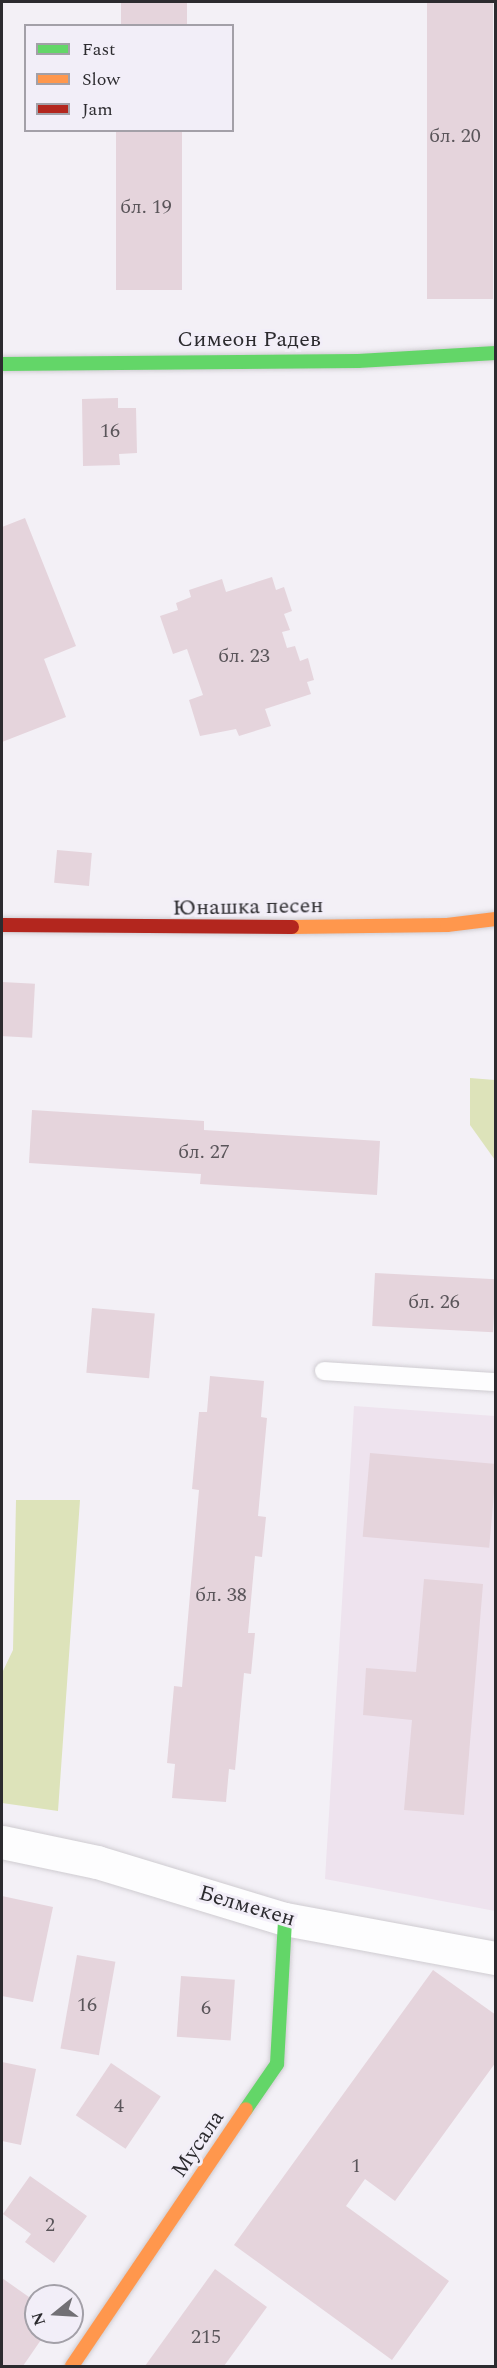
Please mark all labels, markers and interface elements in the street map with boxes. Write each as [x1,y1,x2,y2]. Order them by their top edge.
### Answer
legend [24,24,234,132]
text: Fast [82,36,115,63]
text: Slow [82,66,120,93]
text: Jam [82,96,113,123]
house number: бл. 20 [429,124,481,148]
house number: бл. 19 [120,195,172,219]
street label: Симеон Радев [177,327,321,353]
house number: 16 [100,419,120,443]
house number: бл. 23 [218,644,270,668]
street label: Юнашка песен [172,892,324,922]
house number: бл. 27 [178,1140,230,1164]
house number: бл. 26 [408,1290,460,1314]
house number: бл. 38 [195,1583,247,1607]
street label: Белмекен [196,1880,298,1932]
house number: 16 [77,1993,97,2017]
house number: 6 [201,1996,211,2020]
house number: 4 [114,2094,124,2118]
street label: Мусала [166,2105,230,2183]
house number: 1 [351,2154,361,2178]
house number: 2 [45,2213,55,2237]
north arrow [24,2284,84,2344]
text: N [25,2309,52,2329]
house number: 215 [191,2325,221,2349]

